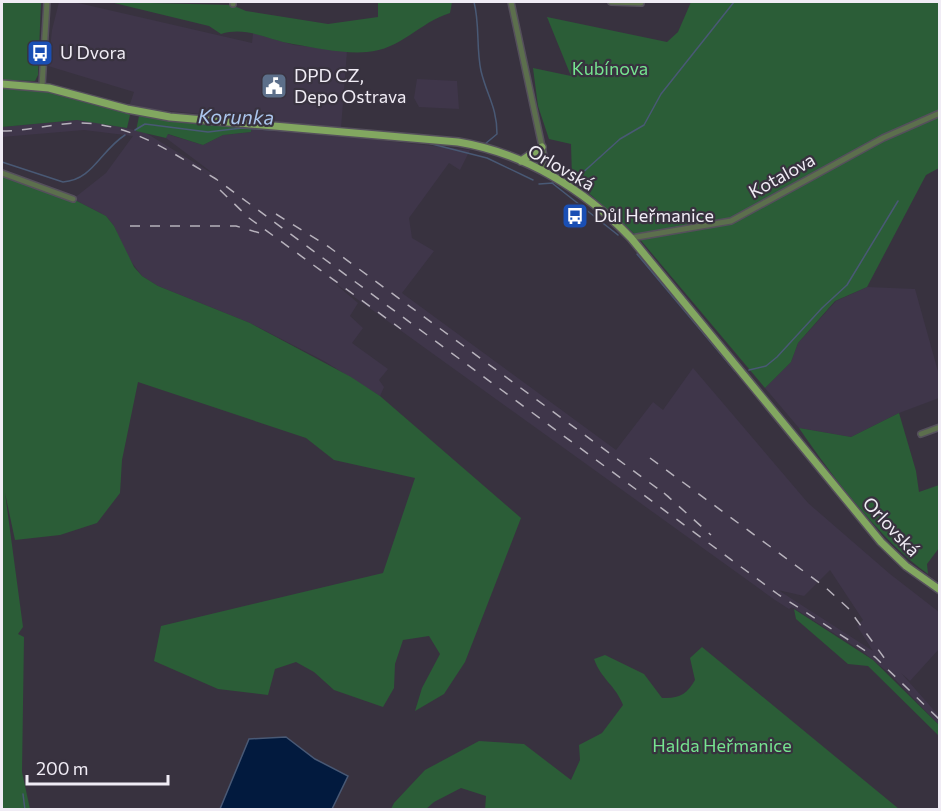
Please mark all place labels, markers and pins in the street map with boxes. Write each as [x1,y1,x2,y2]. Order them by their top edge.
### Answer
bus stop icon: U Dvora [25,38,55,68]
place label: U Dvora [60,41,126,63]
place label: DPD CZ, Depo Ostrava [294,64,407,107]
public building icon: DPD CZ, Depo Ostrava [259,71,289,101]
bus stop icon: Důl Heřmanice [560,201,590,231]
place label: Důl Heřmanice [594,204,714,226]

